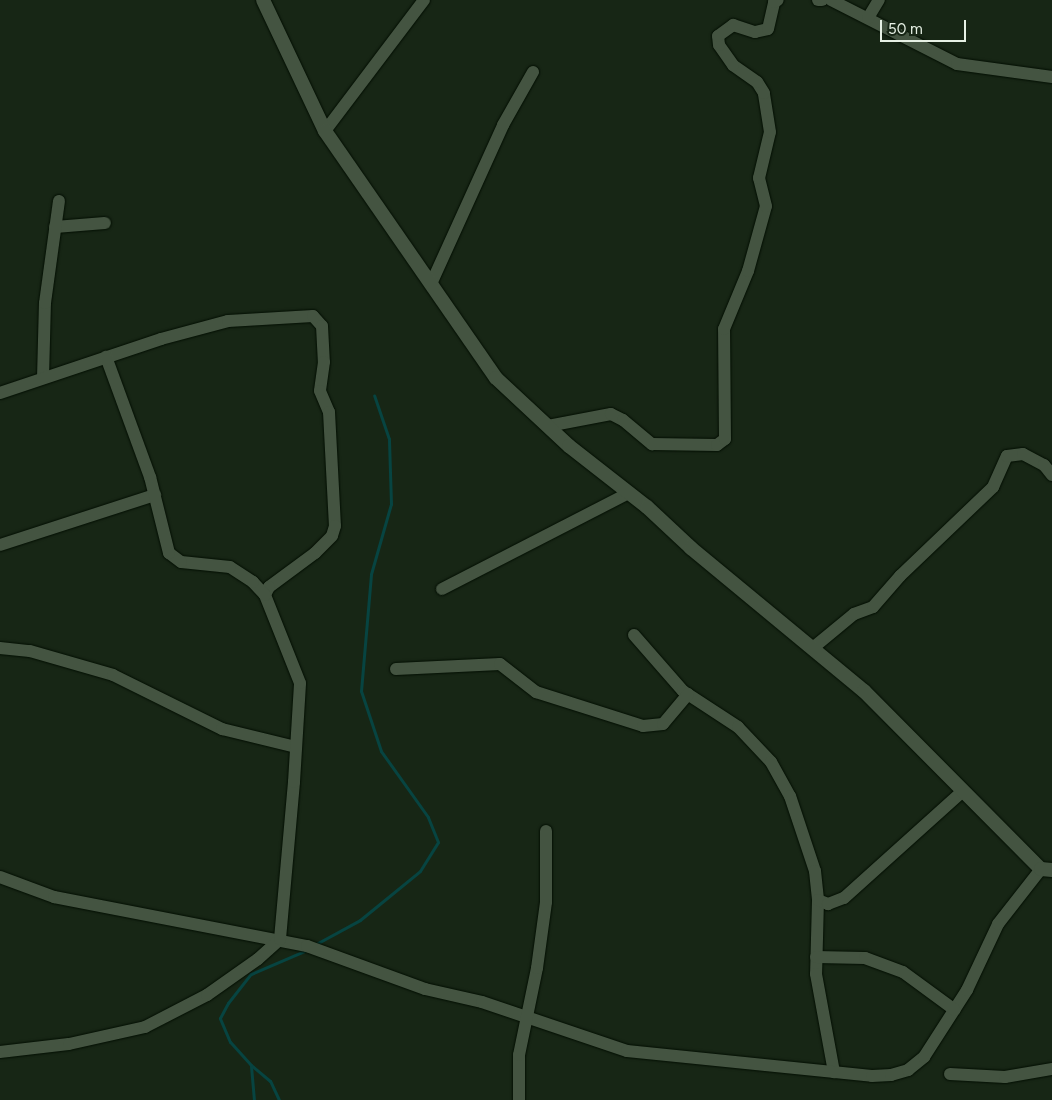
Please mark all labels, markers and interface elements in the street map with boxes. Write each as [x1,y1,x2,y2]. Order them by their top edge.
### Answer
scale bar [882,10,968,42]
text: 50 m [888,20,923,38]

